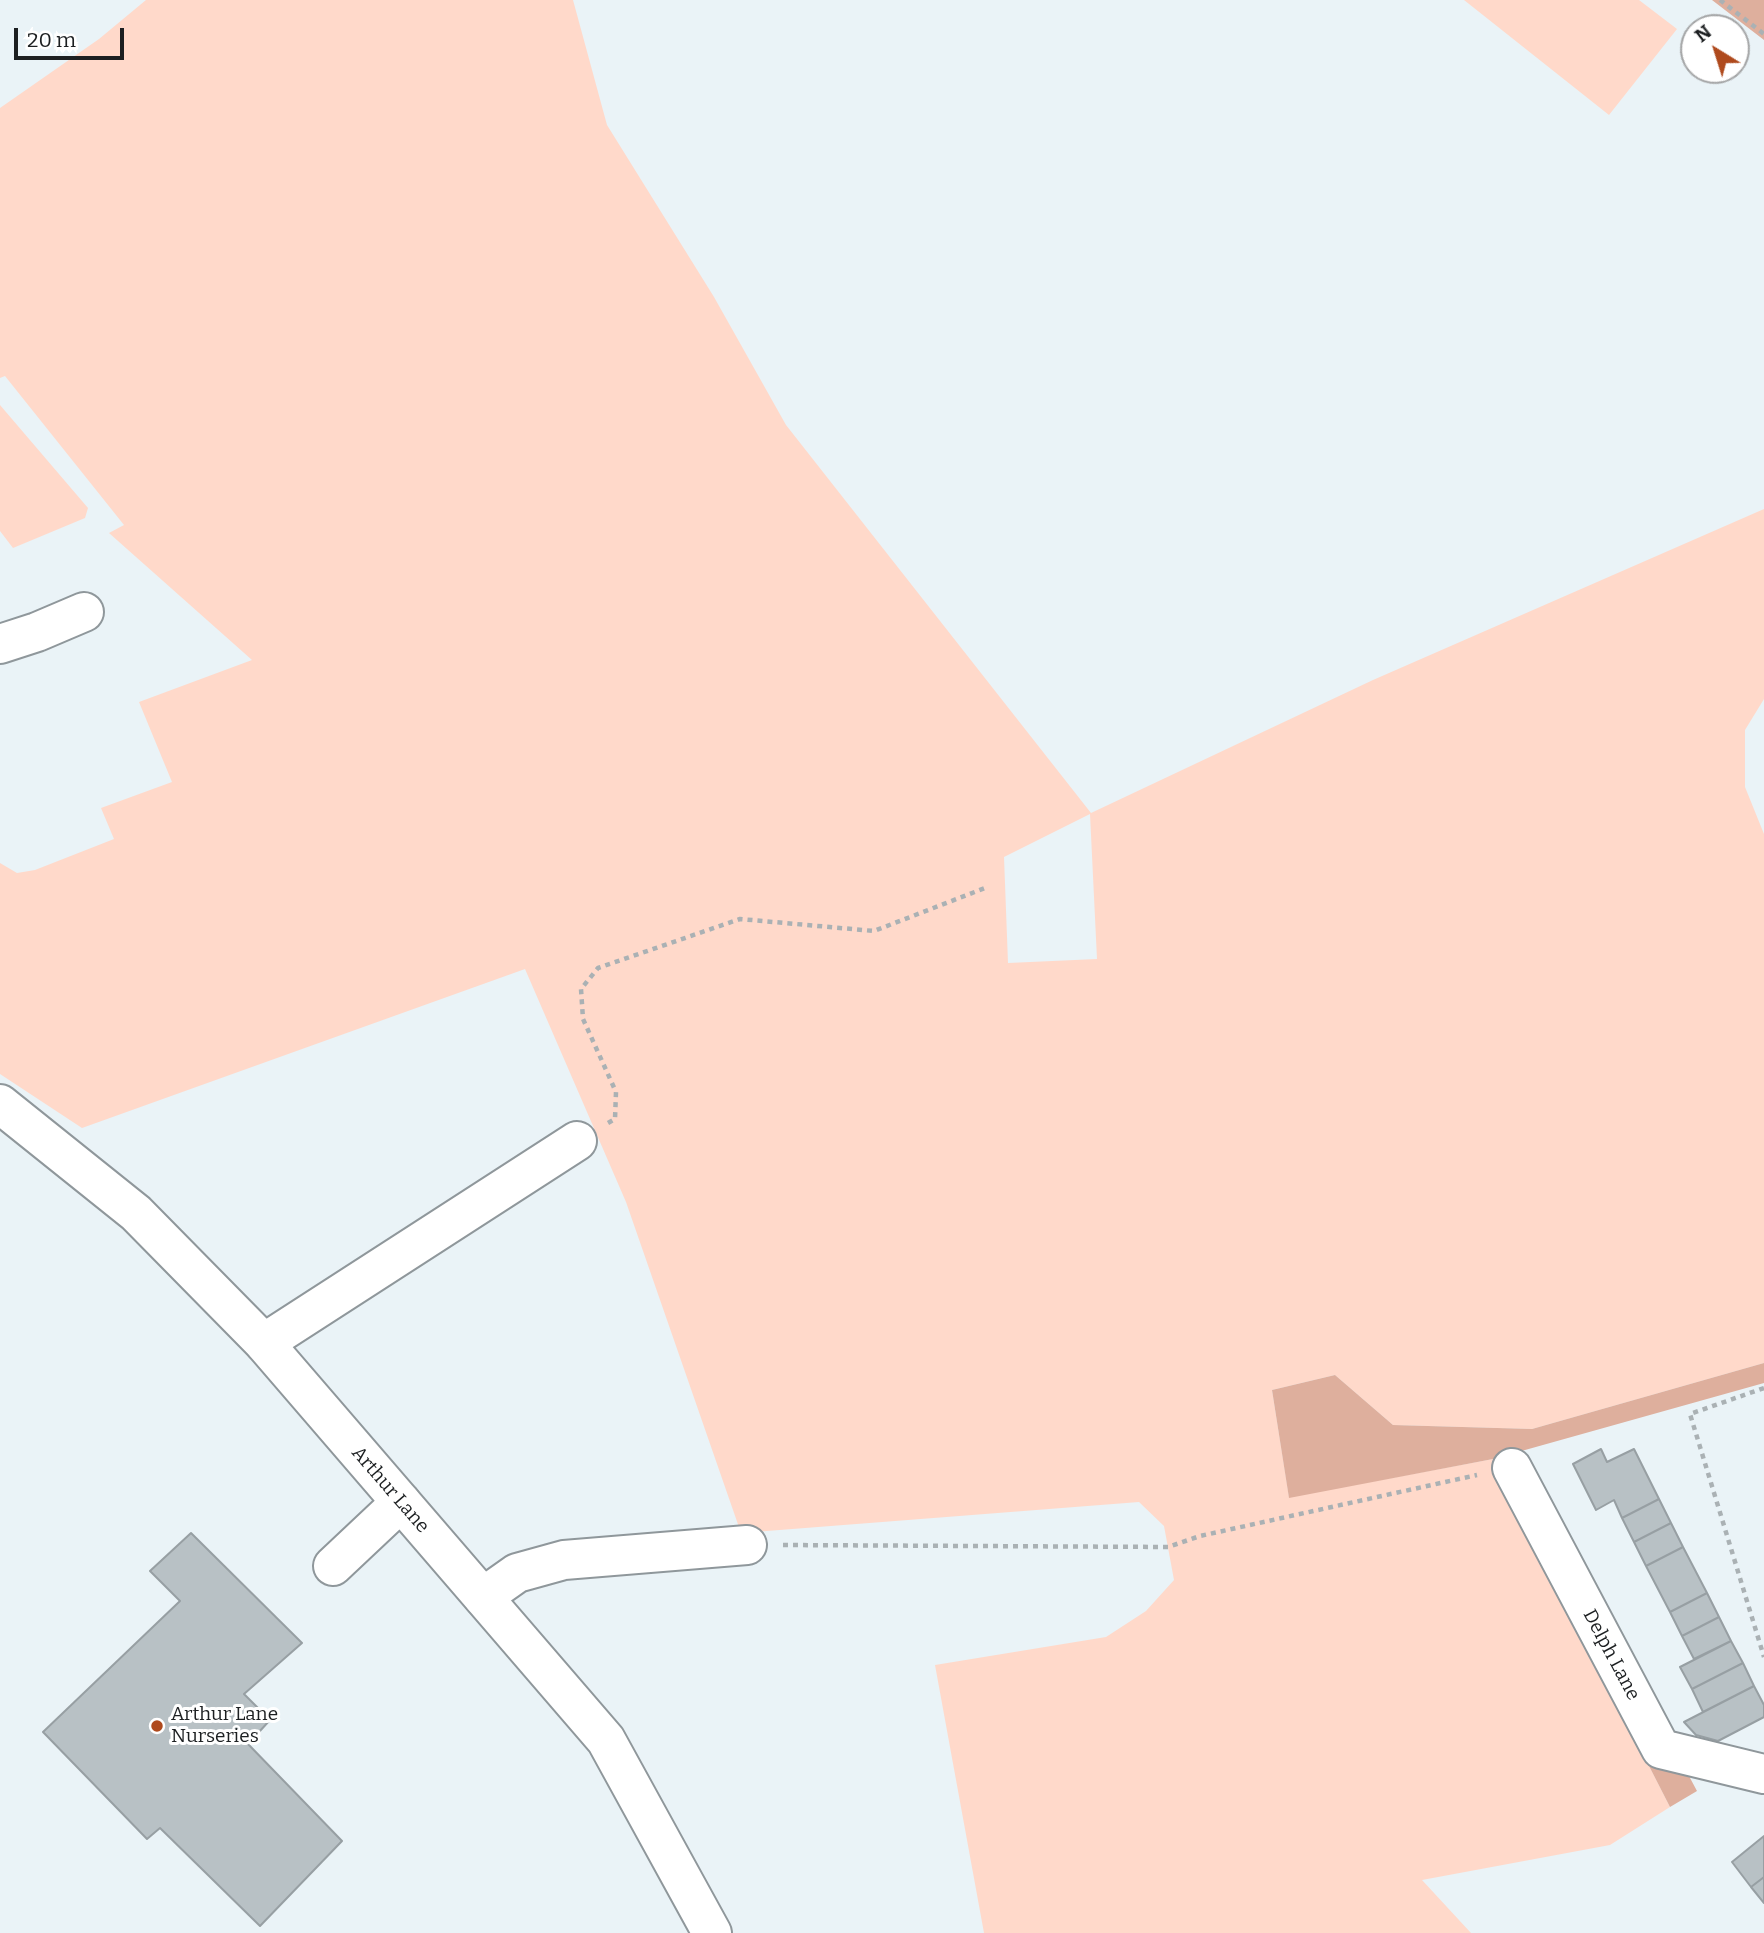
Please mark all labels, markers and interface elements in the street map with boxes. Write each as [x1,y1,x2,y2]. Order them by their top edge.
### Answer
scale bar [18,14,128,58]
north arrow [1680,14,1750,84]
text: N [1690,20,1716,47]
text: 20 m [27,27,76,53]
street label: Arthur Lane [346,1442,434,1538]
street label: Delph Lane [1578,1606,1644,1704]
place label: Arthur Lane Nurseries [171,1704,278,1748]
marker: Arthur Lane Nurseries [149,1718,165,1734]

